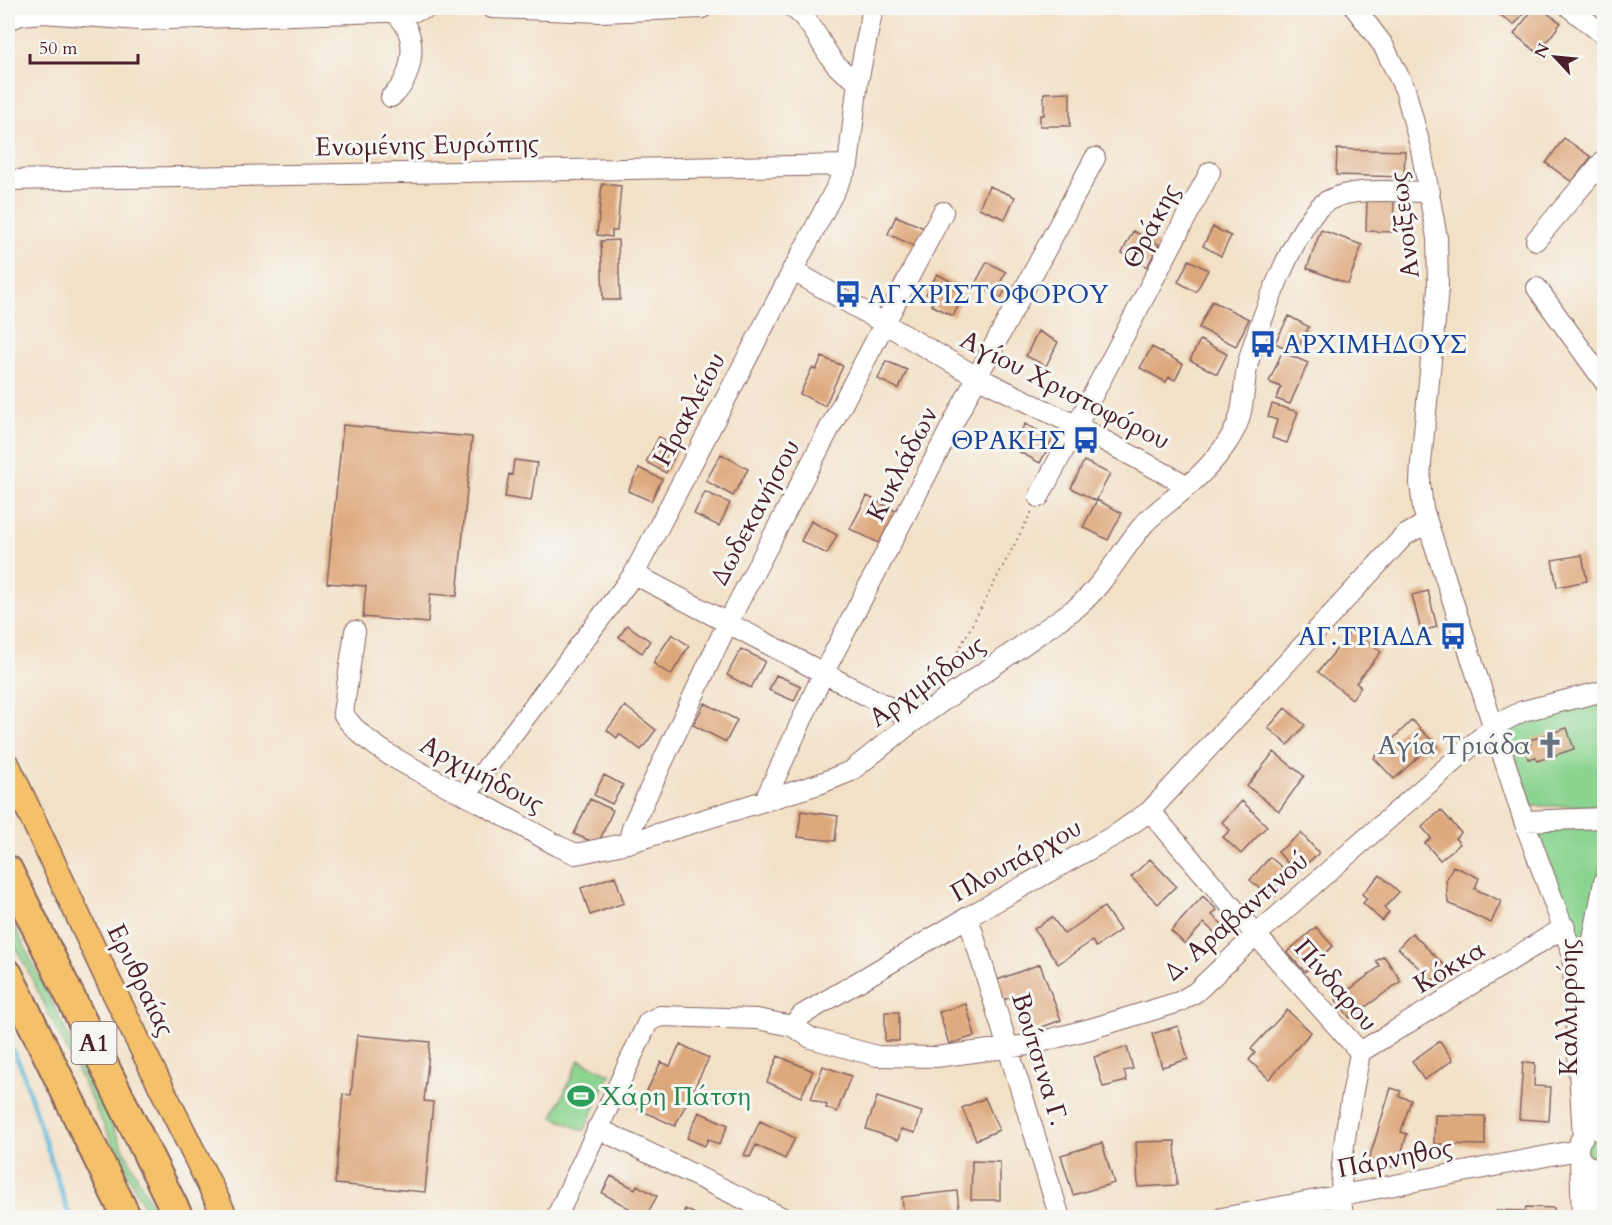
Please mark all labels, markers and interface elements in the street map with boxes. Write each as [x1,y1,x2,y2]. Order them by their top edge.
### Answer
scale bar [30,27,138,65]
north arrow [1525,27,1585,87]
text: 50 m [39,36,78,61]
text: N [1529,40,1555,62]
street label: Ενωμένης Ευρώπης [315,126,539,164]
street label: Ανοίξεως [1380,170,1428,280]
street label: Θράκης [1114,177,1188,275]
place label: ΑΓ.ΧΡΙΣΤΟΦΟΡΟΥ [868,277,1109,312]
bus stop icon: ΑΓ.ΧΡΙΣΤΟΦΟΡΟΥ [833,279,863,309]
street label: Αγίου Χριστοφόρου [954,322,1176,458]
place label: ΑΡΧΙΜΗΔΟΥΣ [1283,327,1467,362]
bus stop icon: ΑΡΧΙΜΗΔΟΥΣ [1248,329,1278,359]
street label: Ηρακλείου [644,346,734,472]
street label: Κυκλάδων [858,401,946,527]
place label: ΘΡΑΚΗΣ [951,423,1066,458]
bus stop icon: ΘΡΑΚΗΣ [1071,425,1101,455]
street label: Δωδεκανήσου [702,433,808,591]
place label: ΑΓ.ΤΡΙΑΔΑ [1298,619,1433,654]
bus stop icon: ΑΓ.ΤΡΙΑΔΑ [1438,621,1468,651]
street label: Αρχιμήδους [862,627,992,735]
street label: Αρχιμήδους [414,727,550,821]
place label: Αγία Τριάδα [1378,728,1530,763]
church icon: Αγία Τριάδα [1535,730,1565,760]
street label: Πλουτάρχου [944,810,1088,910]
street label: Δ. Αραβαντινού [1156,843,1316,989]
street label: Ερυθραίας [99,918,183,1042]
street label: Πίνδαρου [1286,931,1386,1039]
street label: Κόκκα [1407,932,1491,1002]
street label: Καλλιρρόης [1551,938,1586,1076]
street label: Βούτσινα Γ. [1003,988,1077,1130]
road number: Α1 [72,1022,116,1064]
place label: Χάρη Πάτση [601,1079,751,1114]
sports icon: Χάρη Πάτση [566,1081,596,1111]
street label: Πάρνηθος [1334,1130,1456,1186]

